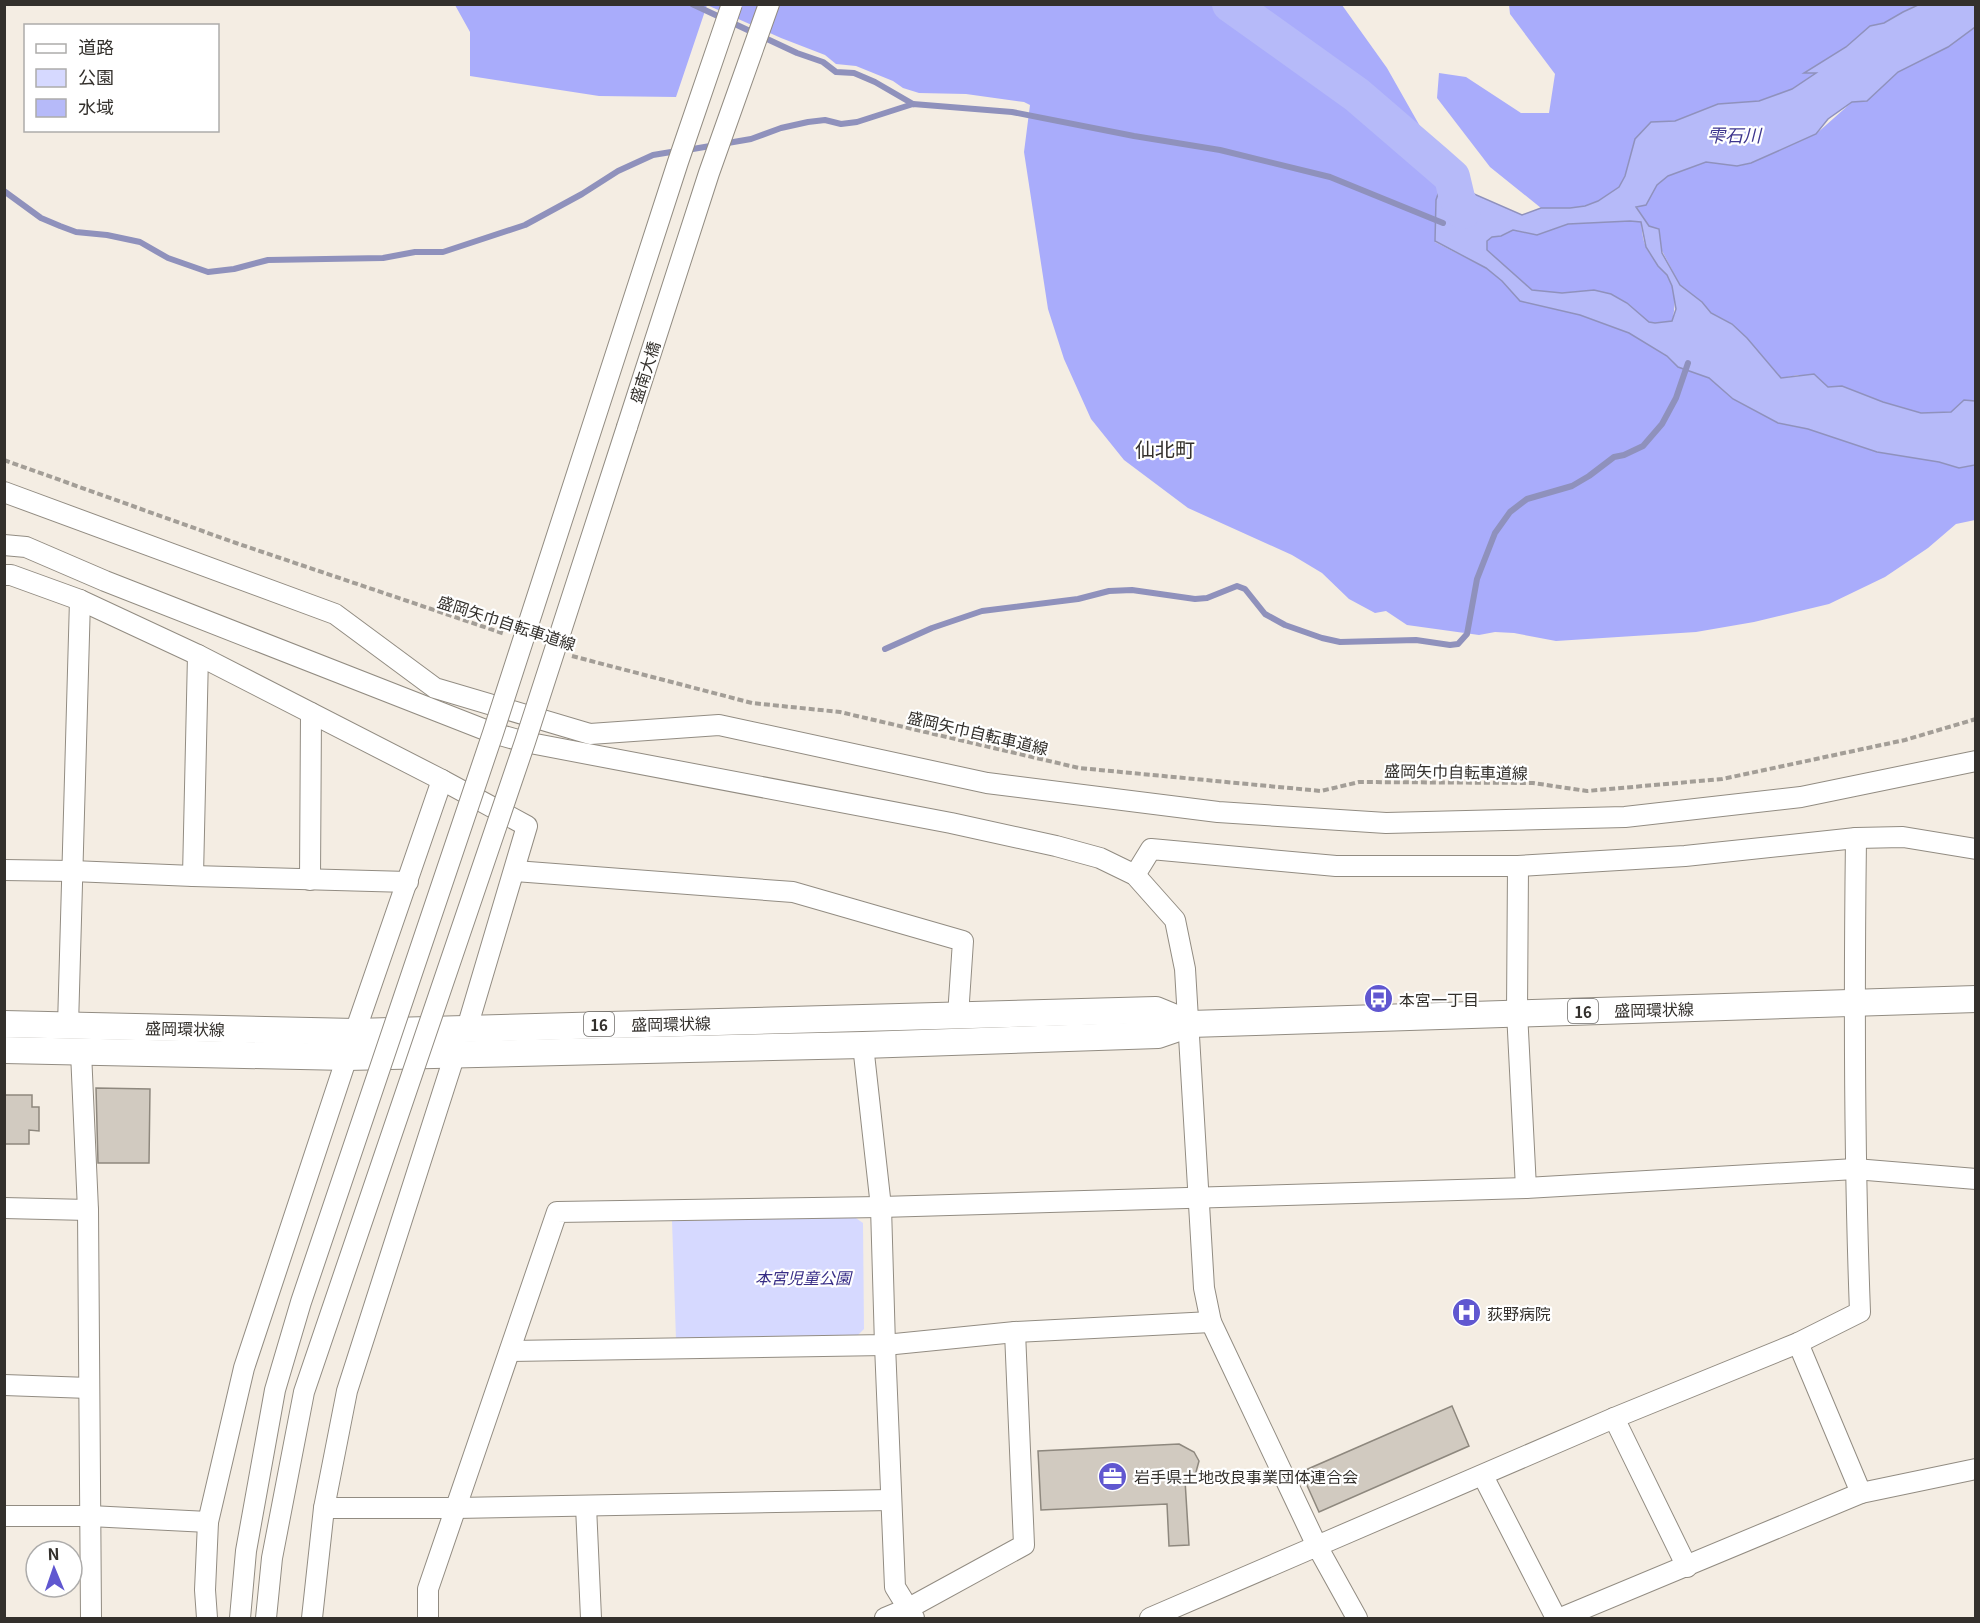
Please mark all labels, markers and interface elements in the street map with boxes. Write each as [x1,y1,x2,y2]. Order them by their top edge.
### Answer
legend [24,24,219,132]
text: 道路 [78,33,114,59]
text: 公園 [78,63,114,89]
text: 水域 [78,93,114,119]
water label: 雫石川 [1707,121,1763,147]
street label: 盛南大橋 [623,338,665,406]
district label: 仙北町 [1135,434,1195,463]
street label: 盛岡矢巾自転車道線 [435,588,579,656]
street label: 盛岡矢巾自転車道線 [905,704,1051,760]
street label: 盛岡矢巾自転車道線 [1384,758,1528,784]
bus stop icon: 本宮一丁目 [1362,983,1394,1015]
place label: 本宮一丁目 [1399,987,1479,1011]
street label: 盛岡環状線 [1614,996,1694,1022]
road number: 16 [1568,999,1598,1023]
street label: 盛岡環状線 [631,1010,711,1036]
road number: 16 [584,1012,614,1036]
street label: 盛岡環状線 [145,1015,225,1041]
park label: 本宮児童公園 [755,1265,853,1289]
hospital icon: 荻野病院 [1450,1297,1482,1329]
place label: 荻野病院 [1487,1301,1551,1325]
office icon: 岩手県土地改良事業団体連合会 [1097,1460,1129,1492]
place label: 岩手県土地改良事業団体連合会 [1134,1464,1358,1488]
north arrow [24,1539,84,1599]
text: N [47,1541,60,1565]

